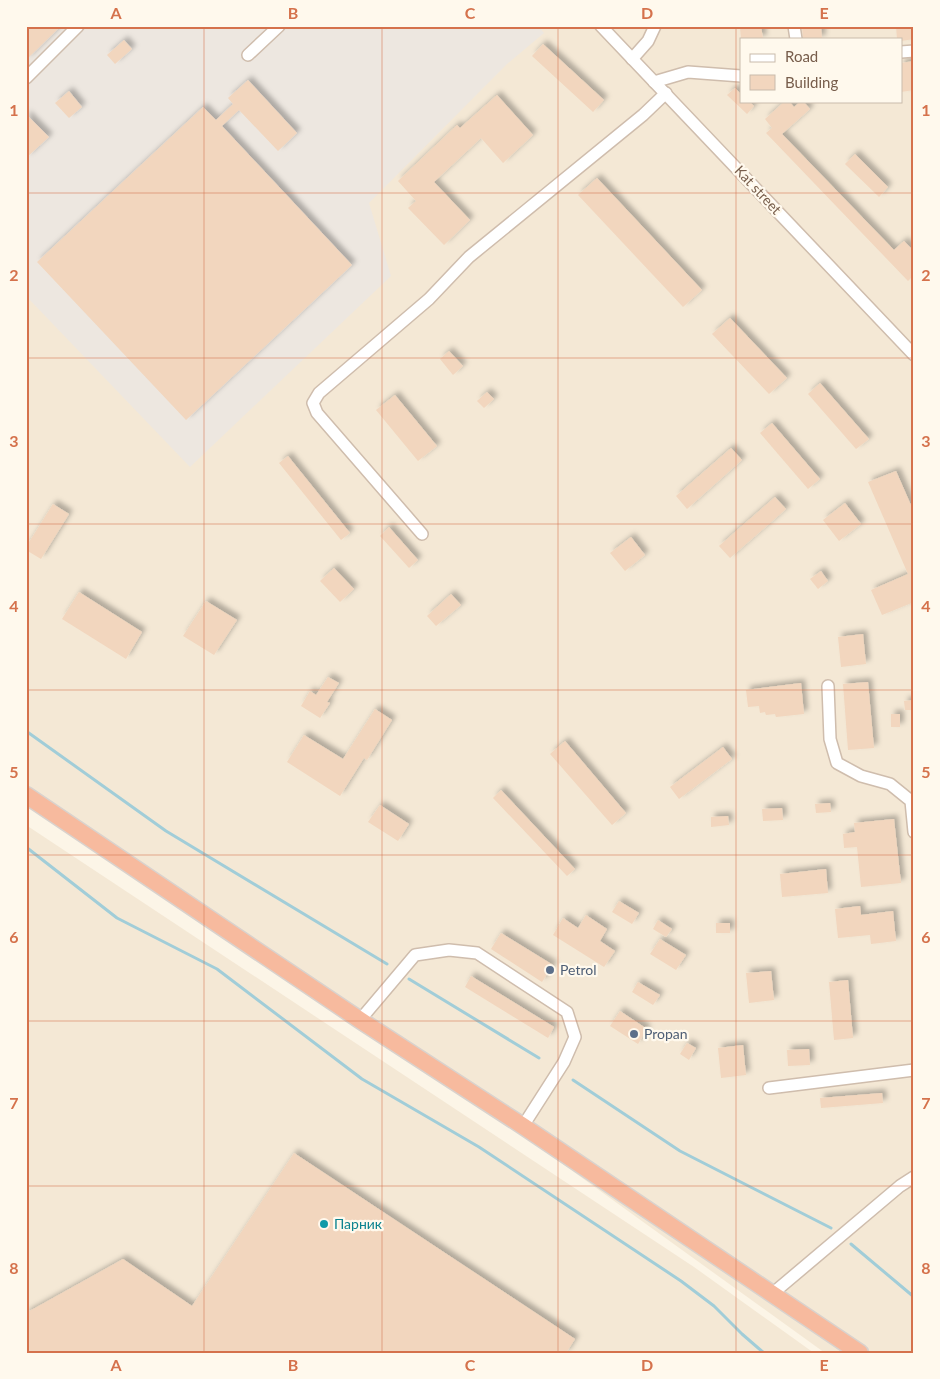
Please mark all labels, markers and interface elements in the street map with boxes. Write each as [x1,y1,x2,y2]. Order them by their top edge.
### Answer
text: A [109,3,122,22]
text: B [288,3,298,22]
text: C [465,3,476,22]
text: D [641,3,653,22]
text: E [819,3,829,22]
legend [740,38,902,102]
text: Road [785,47,818,65]
text: Building [785,73,838,91]
text: 1 [9,100,19,119]
text: 1 [921,100,931,119]
street label: Kat street [732,162,785,218]
text: 2 [9,265,19,284]
text: 2 [921,265,931,284]
text: 3 [9,431,19,450]
text: 3 [921,431,931,450]
text: 4 [9,596,19,615]
text: 4 [921,596,931,615]
text: 5 [9,762,19,781]
text: 5 [921,762,931,781]
text: 6 [9,927,19,946]
text: 6 [921,927,931,946]
place label: Petrol [560,961,596,978]
marker: Petrol [544,964,556,976]
place label: Propan [644,1025,688,1042]
marker: Propan [628,1028,640,1040]
text: 7 [9,1093,19,1112]
text: 7 [921,1093,931,1112]
place label: Парник [334,1215,383,1232]
marker: Парник [318,1218,330,1230]
text: 8 [9,1258,19,1277]
text: 8 [921,1258,931,1277]
text: A [109,1355,122,1374]
text: B [288,1355,298,1374]
text: C [465,1355,476,1374]
text: D [641,1355,653,1374]
text: E [819,1355,829,1374]

